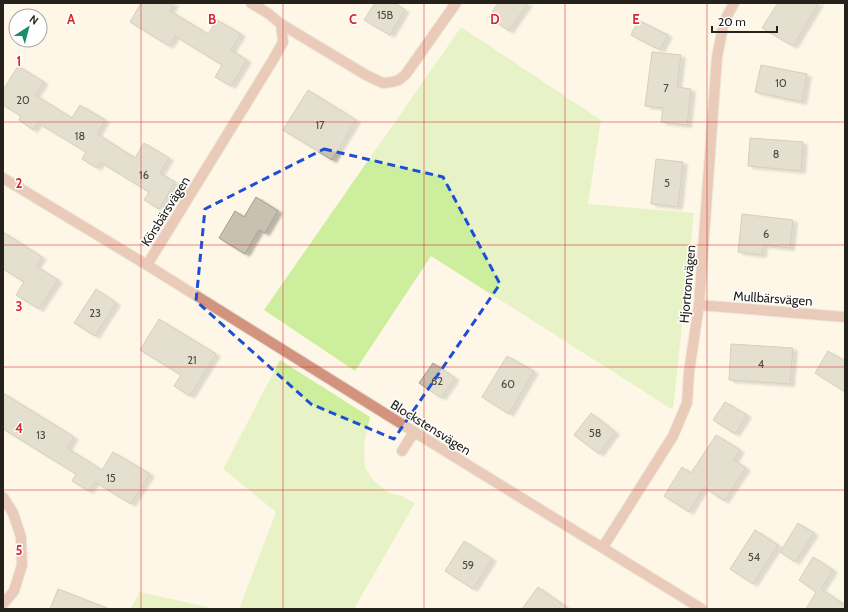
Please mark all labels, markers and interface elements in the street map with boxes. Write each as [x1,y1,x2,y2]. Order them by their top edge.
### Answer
north arrow [8,8,48,48]
house number: 15B [377,8,393,22]
scale bar [712,8,777,34]
text: A [67,11,76,27]
text: B [208,11,216,27]
text: C [349,11,357,27]
text: D [490,11,500,27]
text: E [632,11,640,27]
text: N [27,12,41,28]
text: 20 m [718,14,746,29]
text: 1 [17,53,21,69]
house number: 10 [775,76,787,90]
house number: 7 [663,81,669,95]
house number: 20 [16,93,30,107]
house number: 17 [315,118,325,132]
house number: 18 [75,129,85,143]
house number: 8 [773,147,779,161]
house number: 16 [139,168,149,182]
street label: Körsbärsvägen [137,173,193,249]
text: 2 [16,175,23,191]
house number: 5 [664,176,670,190]
house number: 6 [763,227,769,241]
street label: Hjortronvägen [676,244,699,324]
street label: Mullbärsvägen [733,287,813,309]
text: 3 [15,298,23,314]
house number: 23 [89,306,101,320]
house number: 21 [187,353,197,367]
house number: 4 [758,357,765,371]
house number: 62 [431,374,443,388]
house number: 60 [501,377,515,391]
street label: Blockstensvägen [388,396,474,458]
text: 4 [15,420,23,436]
house number: 58 [589,426,601,440]
house number: 13 [36,428,46,442]
house number: 15 [106,471,116,485]
text: 5 [16,542,23,558]
house number: 54 [748,550,761,564]
house number: 59 [462,558,474,572]

